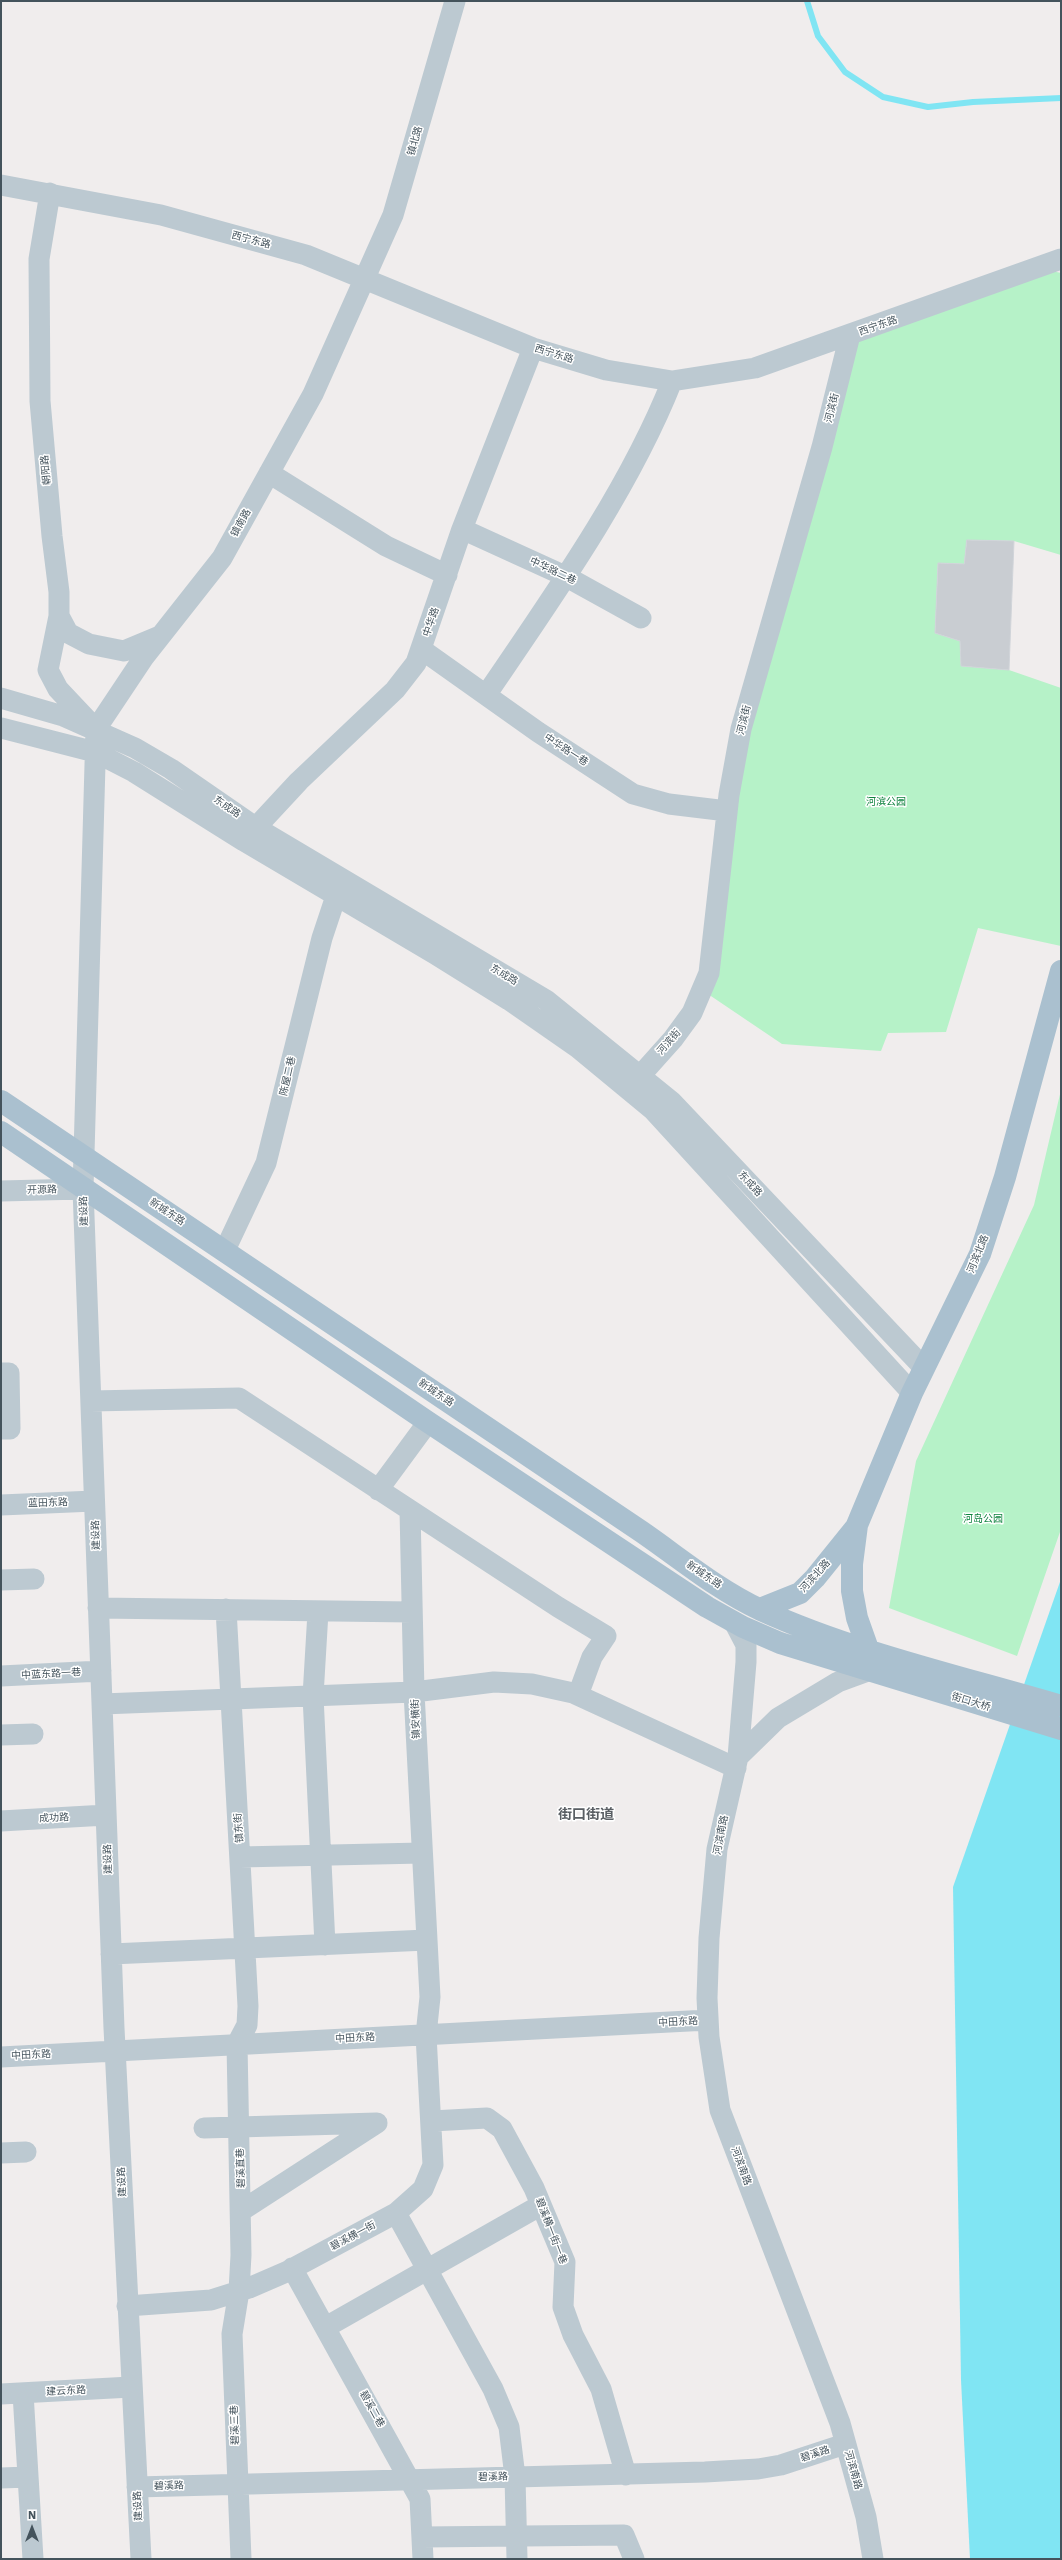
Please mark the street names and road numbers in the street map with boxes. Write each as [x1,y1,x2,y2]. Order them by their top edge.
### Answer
street label: 镇北路 [405,125,425,157]
street label: 西宁东路 [230,229,272,251]
street label: 西宁东路 [857,314,899,338]
street label: 西宁东路 [533,342,575,366]
street label: 河滨街 [823,392,841,424]
street label: 朝阳路 [39,455,53,485]
street label: 镇南路 [228,507,254,539]
street label: 中华路二巷 [528,555,578,587]
street label: 中华路 [420,606,442,638]
street label: 河滨街 [735,704,753,736]
street label: 中华路一巷 [542,731,590,769]
street label: 东成路 [211,794,243,820]
street label: 东成路 [488,962,520,988]
street label: 河滨街 [655,1027,683,1057]
street label: 陈屋二巷 [278,1055,298,1097]
street label: 东成路 [735,1169,765,1199]
street label: 开源路 [27,1184,57,1196]
street label: 建设路 [77,1196,91,1226]
street label: 新城东路 [147,1196,187,1228]
street label: 河滨北路 [965,1233,991,1275]
street label: 新城东路 [416,1377,456,1409]
street label: 蓝田东路 [28,1496,68,1510]
street label: 建设路 [89,1520,103,1550]
street label: 河滨北路 [797,1557,833,1595]
street label: 新城东路 [684,1559,724,1591]
street label: 中蓝东路一巷 [21,1666,81,1682]
street label: 街口大桥 [950,1690,992,1714]
street label: 镇安横街 [409,1699,423,1739]
street label: 成功路 [39,1811,69,1825]
street label: 镇东街 [232,1813,246,1843]
street label: 河滨南路 [711,1814,731,1856]
street label: 建设路 [101,1844,115,1874]
street label: 中田东路 [658,2015,698,2029]
street label: 中田东路 [335,2031,375,2045]
street label: 中田东路 [11,2048,51,2062]
street label: 河滨南路 [729,2145,753,2187]
street label: 碧溪直巷 [234,2148,248,2188]
street label: 建设路 [115,2167,129,2197]
street label: 碧溪横一街一巷 [533,2196,569,2266]
street label: 碧溪横一街 [328,2219,378,2253]
street label: 建云东路 [46,2384,86,2398]
street label: 碧溪二巷 [357,2389,387,2429]
street label: 碧溪三巷 [228,2405,242,2445]
street label: 碧溪路 [799,2444,831,2464]
street label: 河滨南路 [842,2449,864,2491]
street label: 碧溪路 [478,2471,508,2483]
street label: 碧溪路 [154,2479,184,2493]
street label: 建设路 [131,2491,145,2521]

